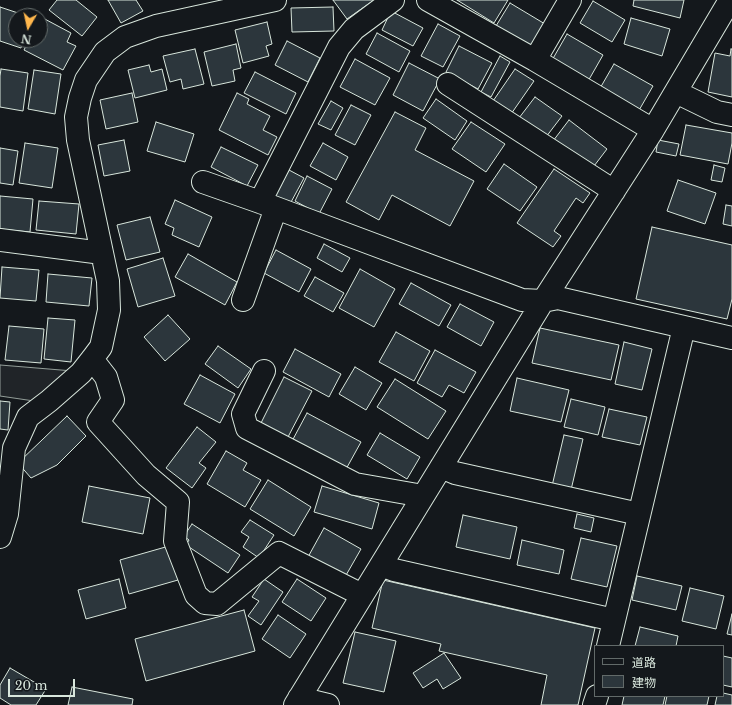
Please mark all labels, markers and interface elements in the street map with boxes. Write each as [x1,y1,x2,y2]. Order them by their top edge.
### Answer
north arrow [8,8,48,48]
text: N [20,31,32,47]
legend [594,645,724,697]
text: 道路 [632,655,656,670]
scale bar [10,671,77,697]
text: 建物 [632,675,656,690]
text: 20 m [15,678,47,693]

